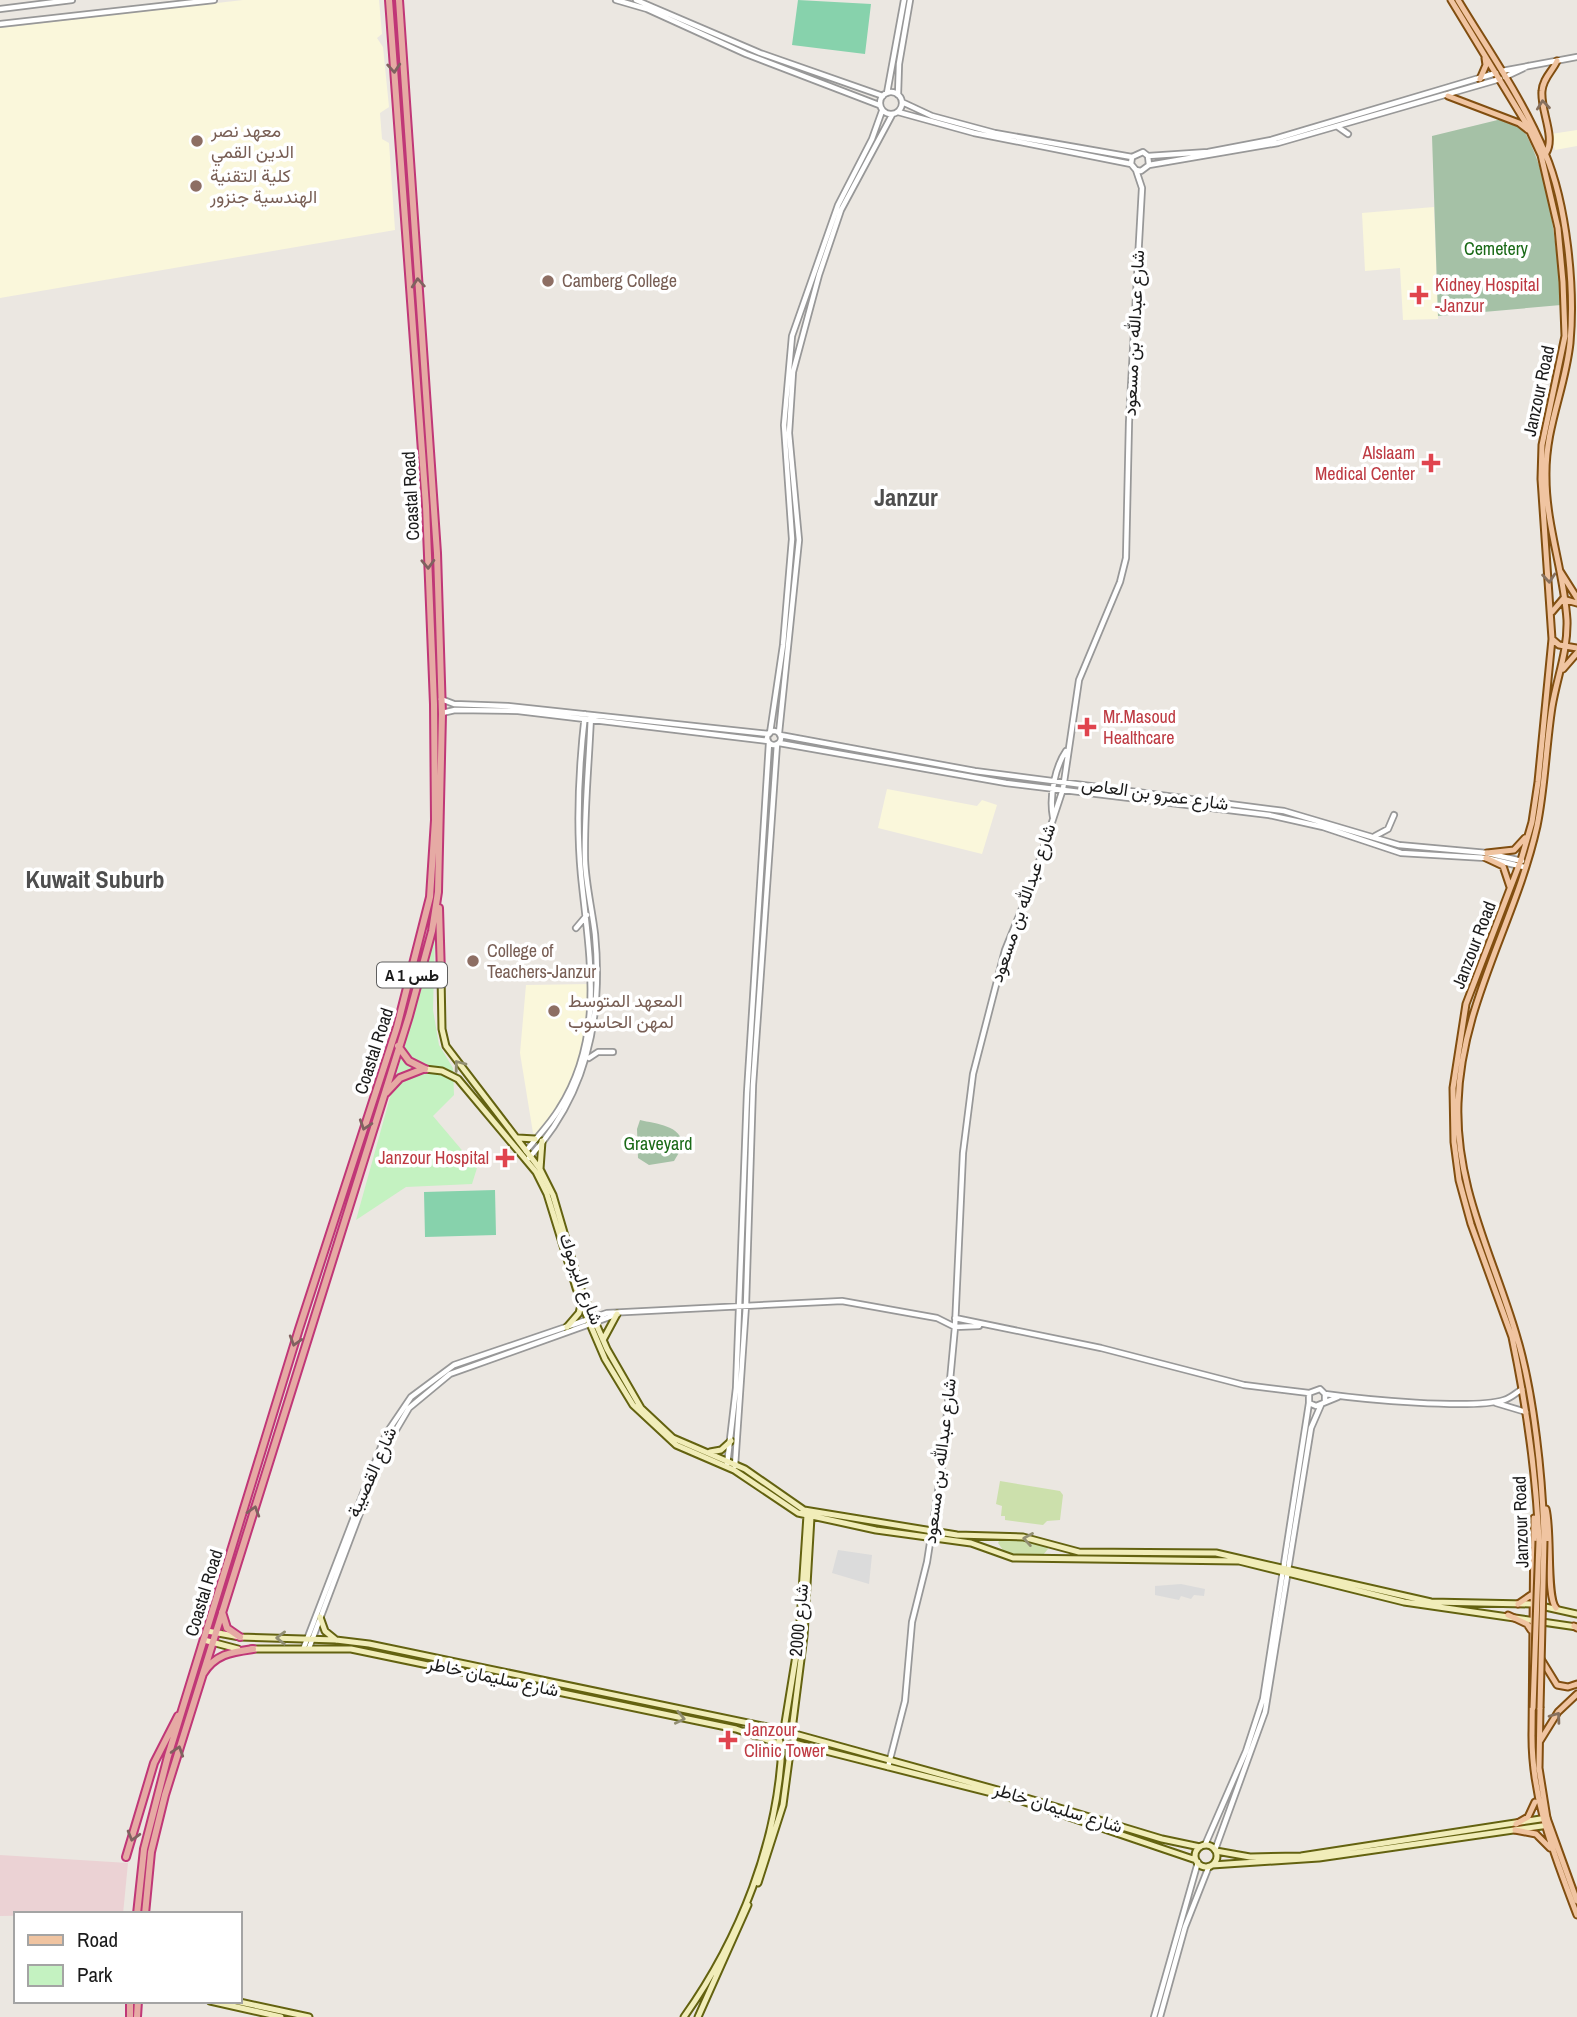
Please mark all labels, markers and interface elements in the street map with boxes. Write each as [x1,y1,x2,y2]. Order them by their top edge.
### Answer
one-way arrow [386,63,401,74]
one-way arrow [1536,100,1551,111]
place label: معهد نصر الدين القمي [210,118,294,167]
marker: معهد نصر الدين القمي [189,133,205,149]
place label: كلية التقنية الهندسية جنزور [209,163,317,209]
marker: كلية التقنية الهندسية جنزور [188,178,204,194]
park label: Cemetery [1464,236,1529,261]
street label: شارع عبدالله بن مسعود [1117,249,1150,417]
place label: Camberg College [562,268,677,293]
place label: Kidney Hospital -Janzur [1435,272,1539,318]
marker: Camberg College [540,273,556,289]
one-way arrow [411,277,426,288]
marker: Kidney Hospital -Janzur [1409,285,1429,305]
street label: Janzour Road [1517,343,1560,438]
place label: Alslaam Medical Center [1315,440,1415,486]
street label: Coastal Road [396,451,425,541]
marker: Alslaam Medical Center [1421,453,1441,473]
district label: Janzur [874,481,938,513]
one-way arrow [421,559,436,570]
one-way arrow [1541,572,1556,583]
place label: Mr.Masoud Healthcare [1103,704,1176,750]
marker: Mr.Masoud Healthcare [1077,717,1097,737]
street label: شارع عمرو بن العاص [1080,771,1230,816]
street label: شارع عبدالله بن مسعود [984,820,1061,986]
district label: Kuwait Suburb [26,863,164,895]
street label: Janzour Road [1445,897,1502,992]
place label: College of Teachers-Janzur [487,938,596,984]
marker: College of Teachers-Janzur [465,953,481,969]
road number: A 1 طس [377,962,447,987]
place label: المعهد المتوسط لمهن الحاسوب [568,988,683,1034]
marker: المعهد المتوسط لمهن الحاسوب [546,1003,562,1019]
street label: Coastal Road [348,1004,399,1097]
one-way arrow [455,1060,467,1073]
one-way arrow [359,1119,374,1131]
park label: Graveyard [624,1131,692,1156]
place label: Janzour Hospital [378,1145,489,1170]
marker: Janzour Hospital [495,1148,515,1168]
street label: شارع اليرموك [553,1230,610,1328]
one-way arrow [289,1335,304,1347]
street label: شارع عبدالله بن مسعود [917,1377,962,1545]
street label: شارع القصيبة [341,1423,403,1521]
street label: Janzour Road [1506,1476,1535,1568]
one-way arrow [245,1505,260,1517]
one-way arrow [1022,1532,1034,1547]
street label: Coastal Road [178,1546,229,1639]
street label: شارع 2000 [783,1582,814,1657]
one-way arrow [276,1630,287,1645]
street label: شارع سليمان خاطر [424,1650,561,1703]
one-way arrow [674,1709,686,1724]
one-way arrow [1548,1712,1560,1725]
place label: Janzour Clinic Tower [744,1717,825,1763]
marker: Janzour Clinic Tower [718,1730,738,1750]
one-way arrow [170,1746,184,1758]
street label: شارع سليمان خاطر [990,1776,1126,1839]
one-way arrow [126,1830,141,1842]
legend [14,1912,242,2003]
text: Road [77,1925,118,1954]
text: Park [77,1960,113,1989]

